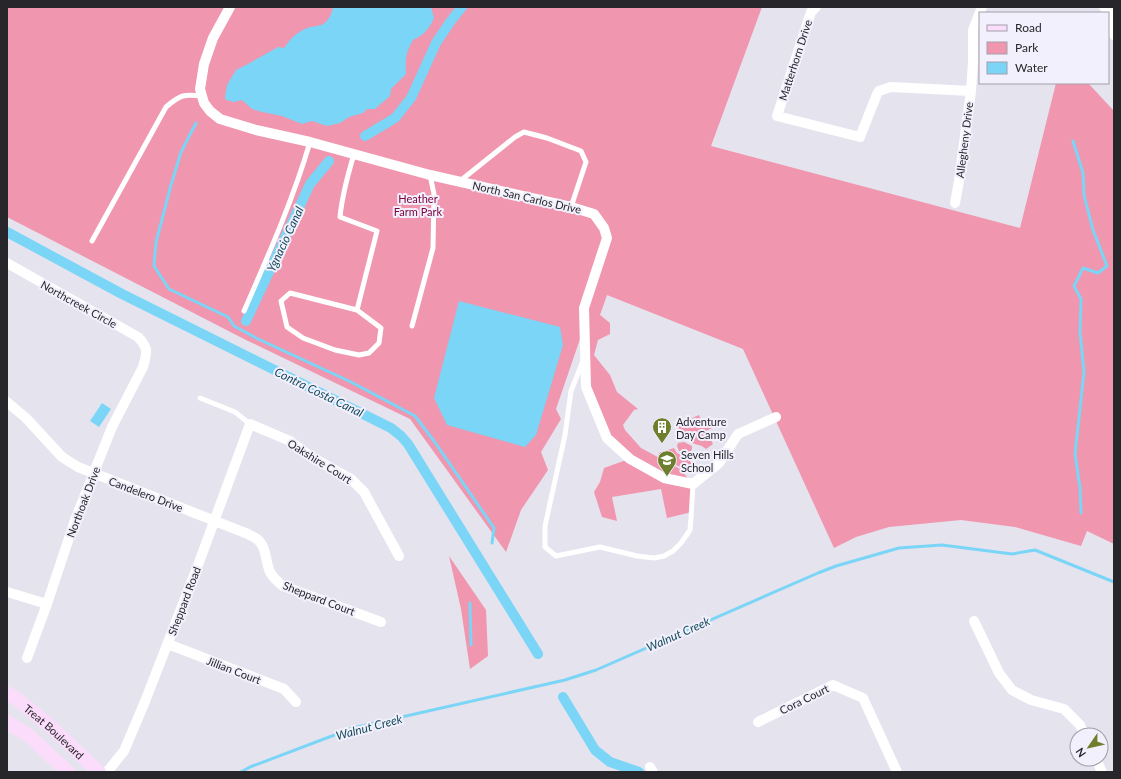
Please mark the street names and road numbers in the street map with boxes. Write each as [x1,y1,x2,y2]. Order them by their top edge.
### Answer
street label: Matterhorn Drive [776,18,814,102]
street label: Allegheny Drive [953,101,975,179]
street label: North San Carlos Drive [471,178,583,216]
street label: Northcreek Circle [39,278,119,330]
street label: Oakshire Court [286,436,355,486]
street label: Northoak Drive [64,465,103,539]
street label: Candelero Drive [107,474,185,514]
street label: Sheppard Road [165,565,203,637]
street label: Sheppard Court [281,578,357,618]
street label: Jillian Court [205,654,263,686]
street label: Cora Court [777,681,831,717]
street label: Treat Boulevard [22,701,87,761]

